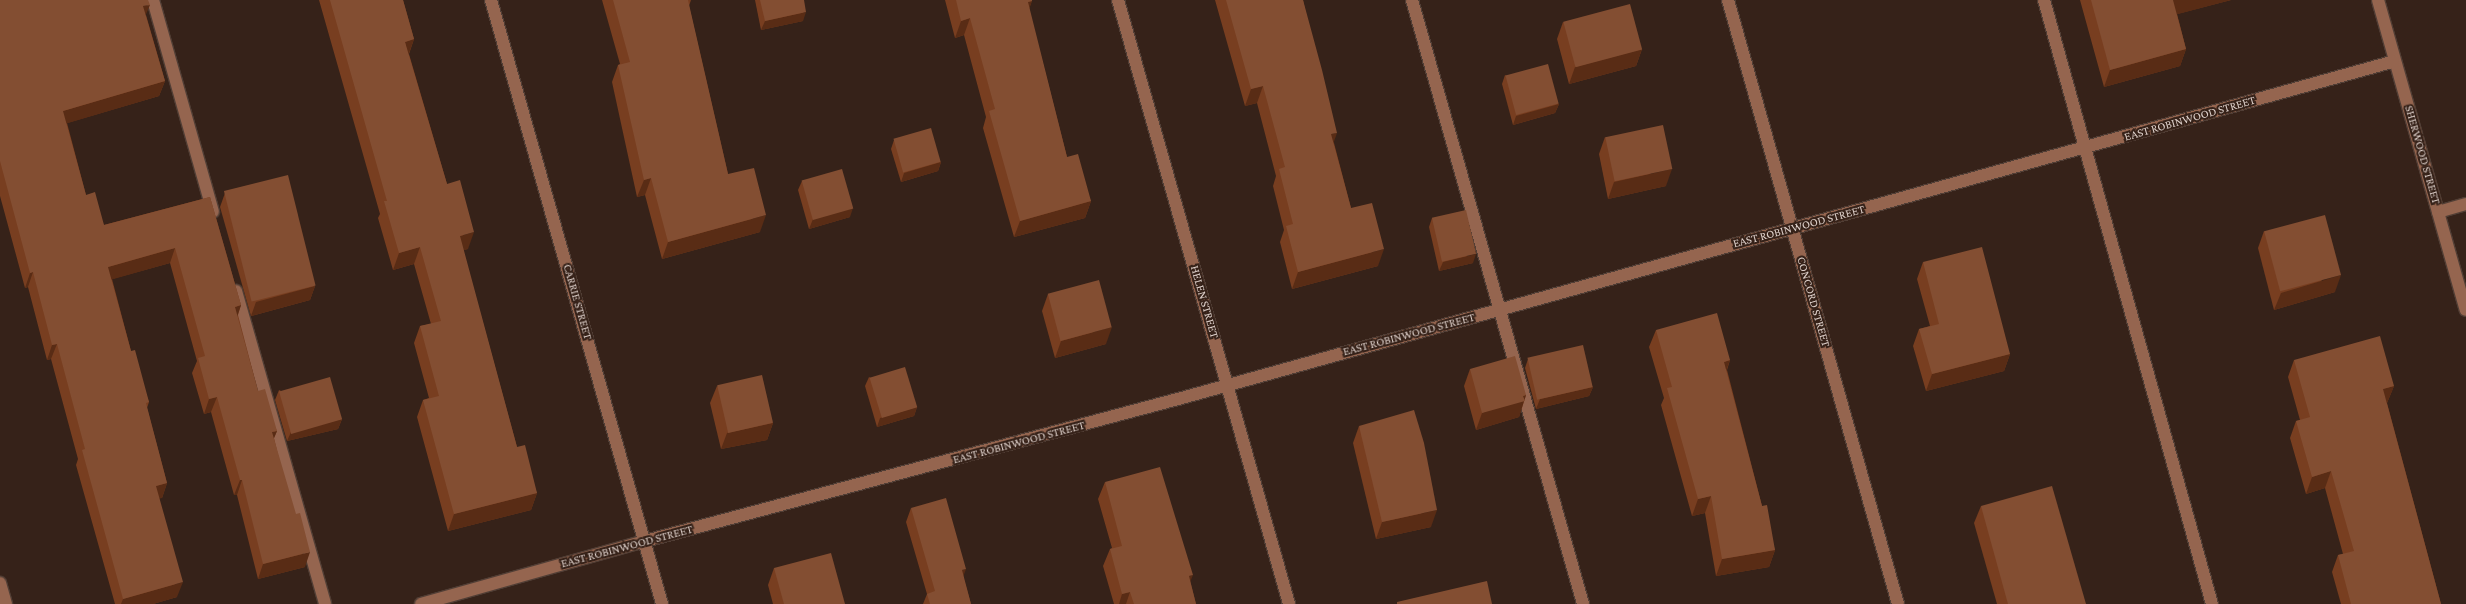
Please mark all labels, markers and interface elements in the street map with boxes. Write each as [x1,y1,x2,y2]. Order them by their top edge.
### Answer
street label: EAST ROBINWOOD STREET [2123,93,2257,145]
street label: SHERWOOD STREET [2401,104,2443,206]
street label: EAST ROBINWOOD STREET [1732,202,1866,252]
street label: CONCORD STREET [1793,255,1833,349]
street label: CARRIE STREET [559,263,595,341]
street label: HELEN STREET [1187,264,1221,340]
street label: EAST ROBINWOOD STREET [1342,310,1476,360]
street label: EAST ROBINWOOD STREET [952,418,1086,468]
street label: EAST ROBINWOOD STREET [560,522,694,572]

